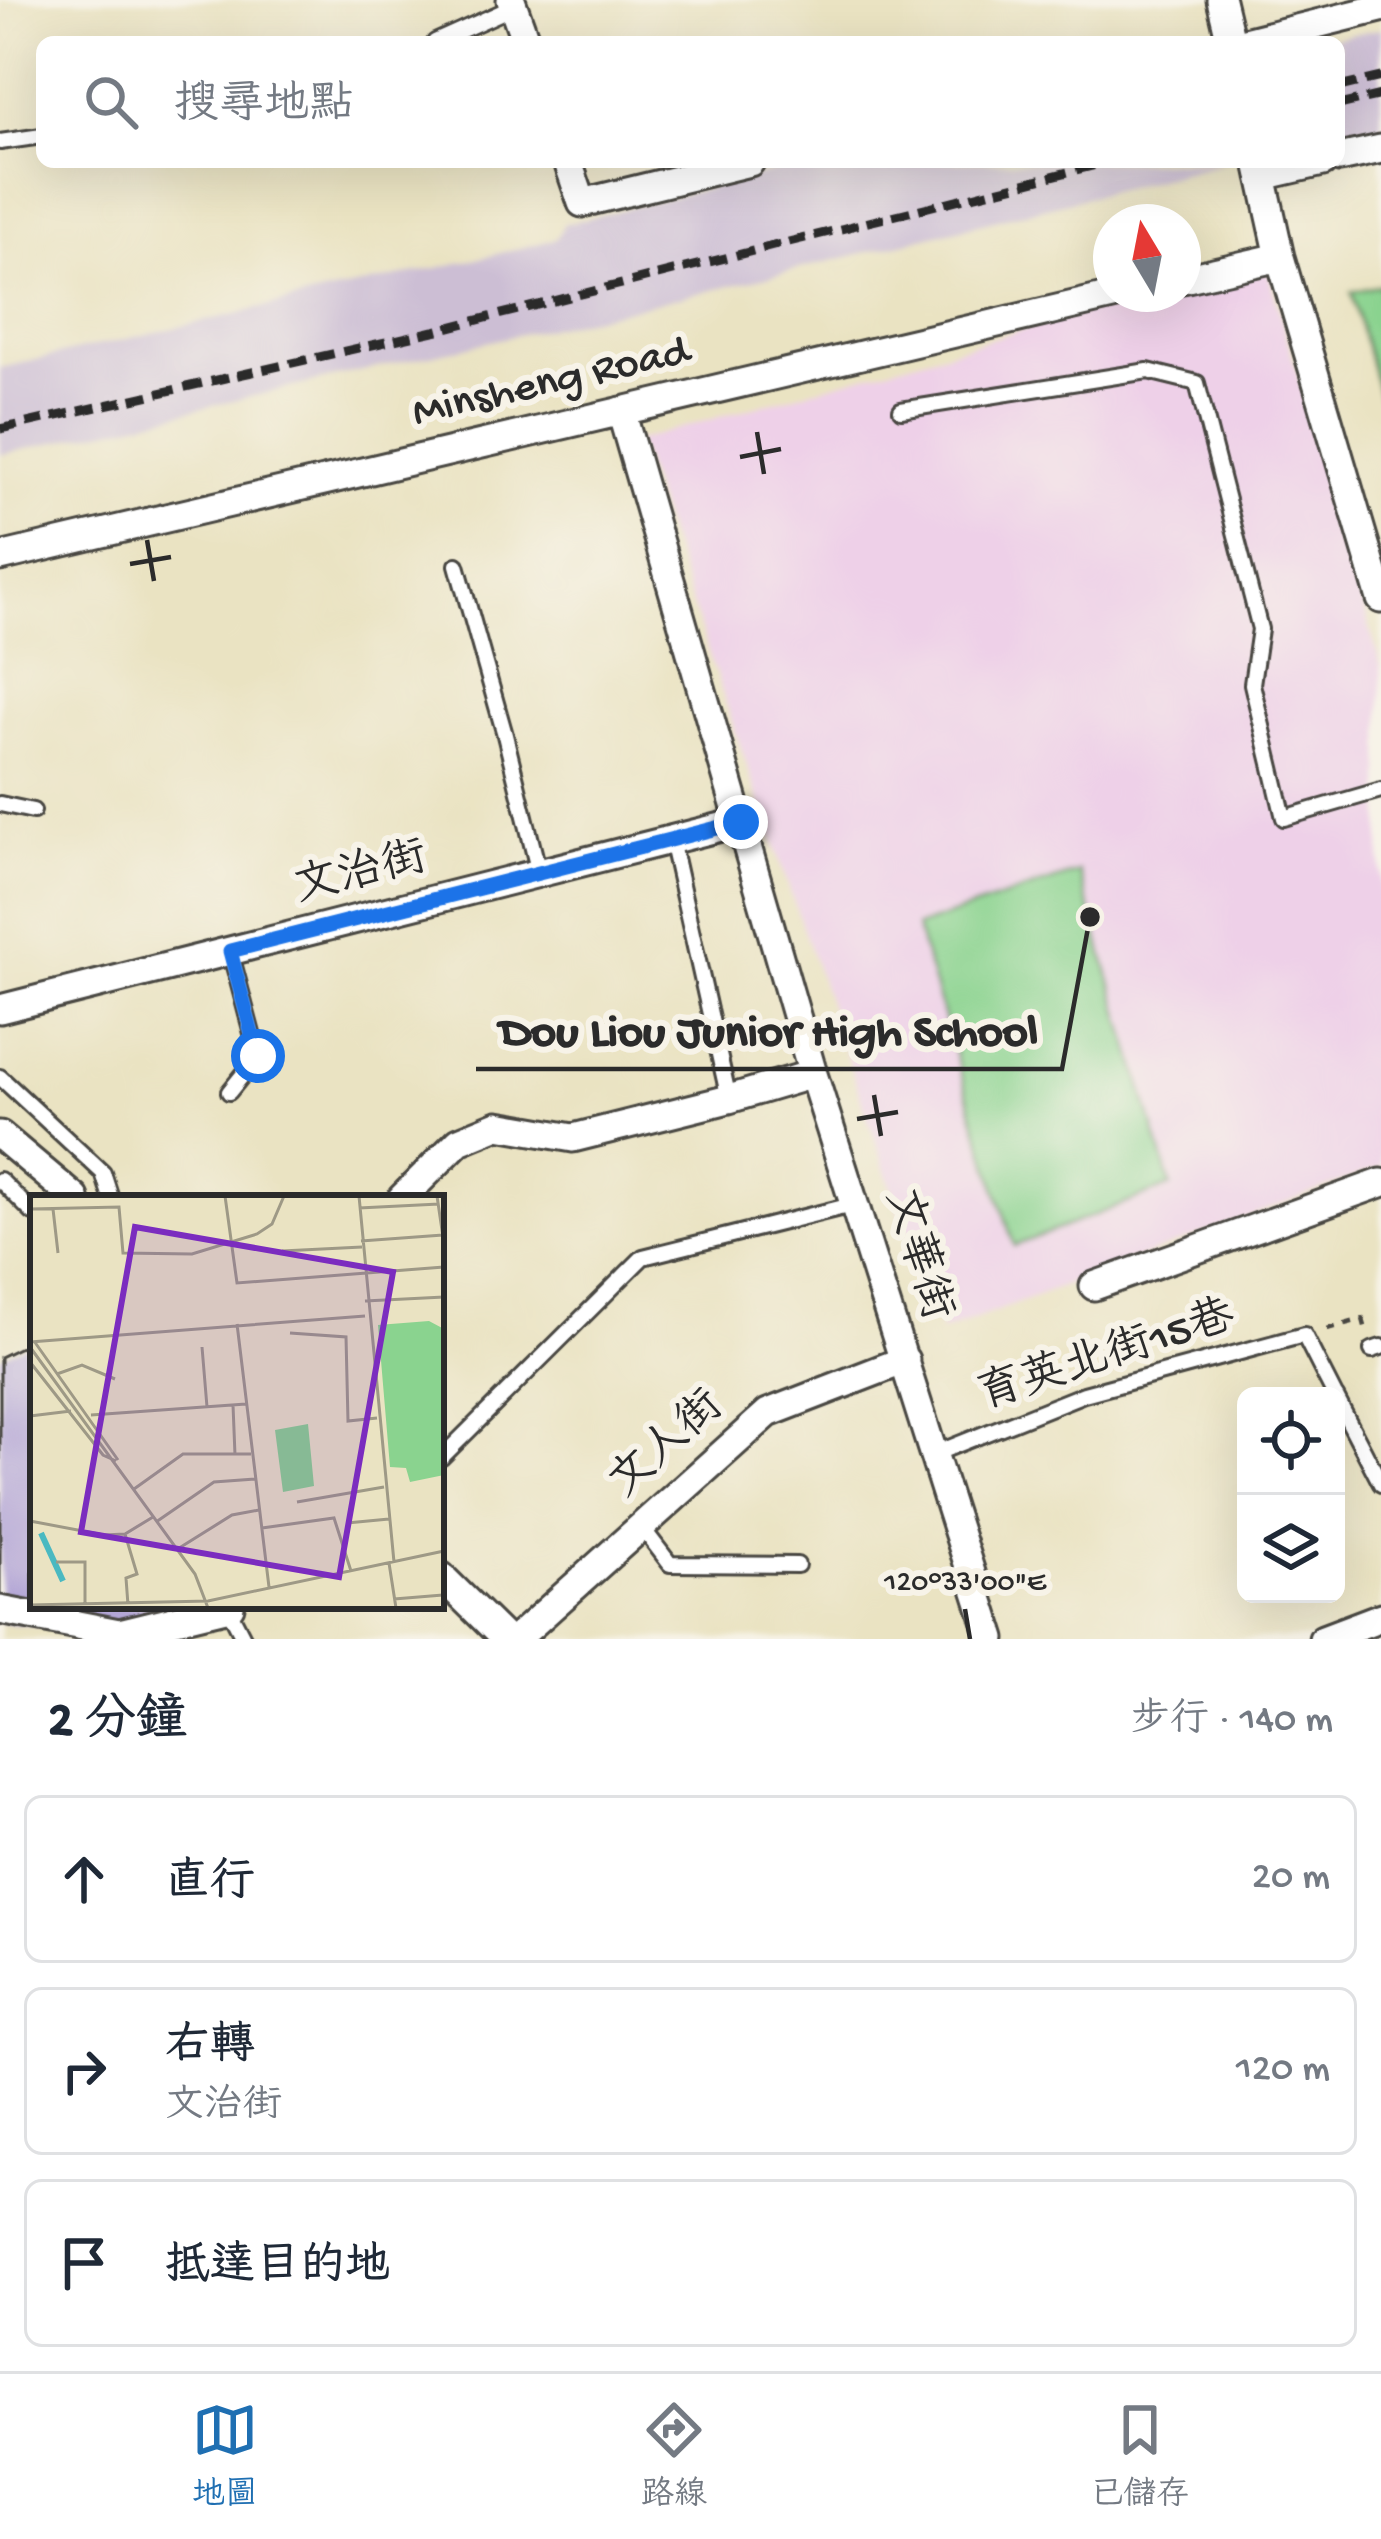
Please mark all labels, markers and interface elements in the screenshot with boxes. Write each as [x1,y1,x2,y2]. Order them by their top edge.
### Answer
search box [36,36,1345,168]
icon: search [78,69,144,135]
text: 搜尋地點 [174,81,354,134]
north arrow [1093,204,1201,312]
street label: Minsheng Road [408,326,698,442]
route end [714,795,768,849]
street label: 文治街 [289,832,433,917]
callout: Dou Liou Junior High School [476,985,1062,1069]
text: Dou Liou Junior High School [496,1007,1038,1064]
route start [231,1029,285,1083]
street label: 文華街 [871,1182,963,1327]
inset map [30,1195,444,1609]
street label: 育英北街15巷 [971,1290,1242,1424]
street label: 文人街 [599,1380,736,1511]
map controls [1237,1387,1345,1603]
button: locate [1237,1387,1345,1495]
button: layers [1237,1495,1345,1603]
text: 120°33'00"E [883,1567,1047,1602]
text: 2 分鐘 [48,1694,187,1754]
text: 步行 · 140 m [1131,1699,1333,1745]
icon: ahead [51,1846,117,1912]
text: 20 m [1252,1856,1330,1902]
text: 直行 [165,1858,255,1911]
text: 右轉 [165,2022,255,2075]
icon: right [51,2038,117,2104]
text: 120 m [1236,2048,1330,2094]
text: 文治街 [165,2085,282,2131]
icon: arrive [51,2230,117,2296]
text: 抵達目的地 [165,2242,390,2295]
tab: 地圖 [192,2397,258,2516]
tab: 路線 [641,2397,707,2516]
tab: 已儲存 [1090,2397,1189,2516]

